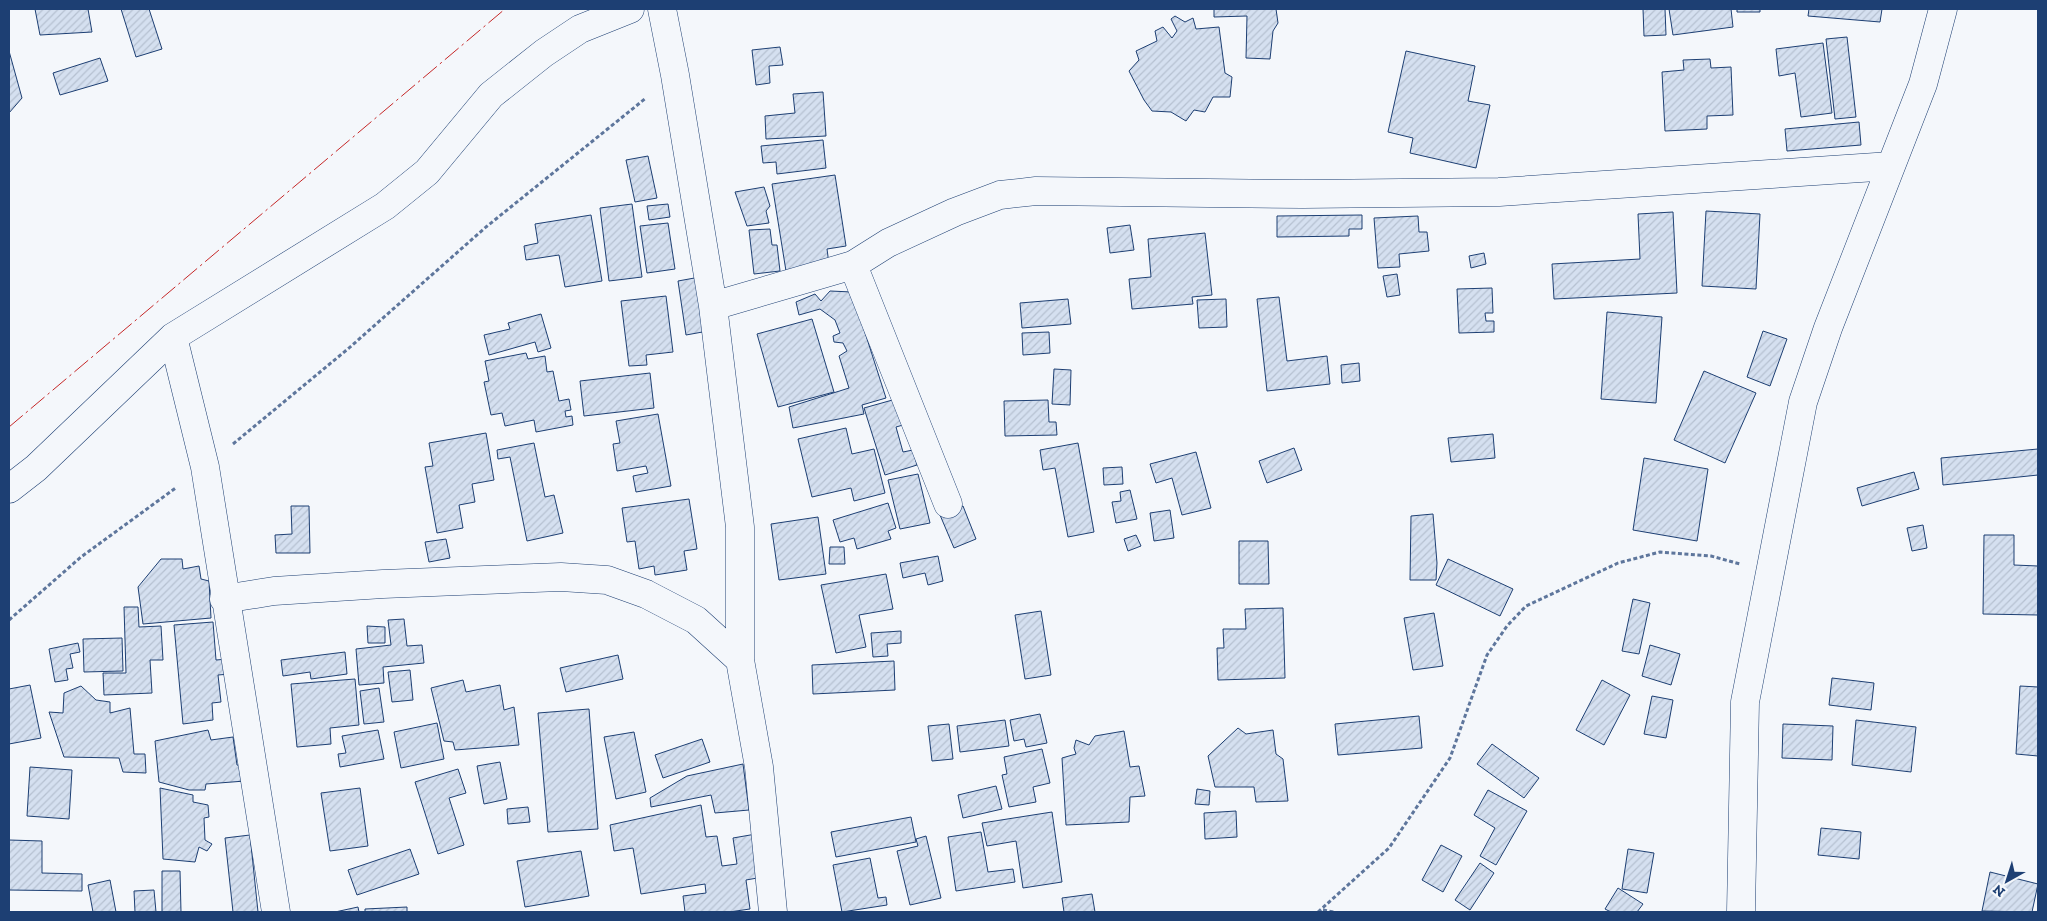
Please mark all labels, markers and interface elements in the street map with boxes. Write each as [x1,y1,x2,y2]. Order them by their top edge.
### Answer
north arrow [1982,856,2032,906]
text: N [1989,881,2009,901]

